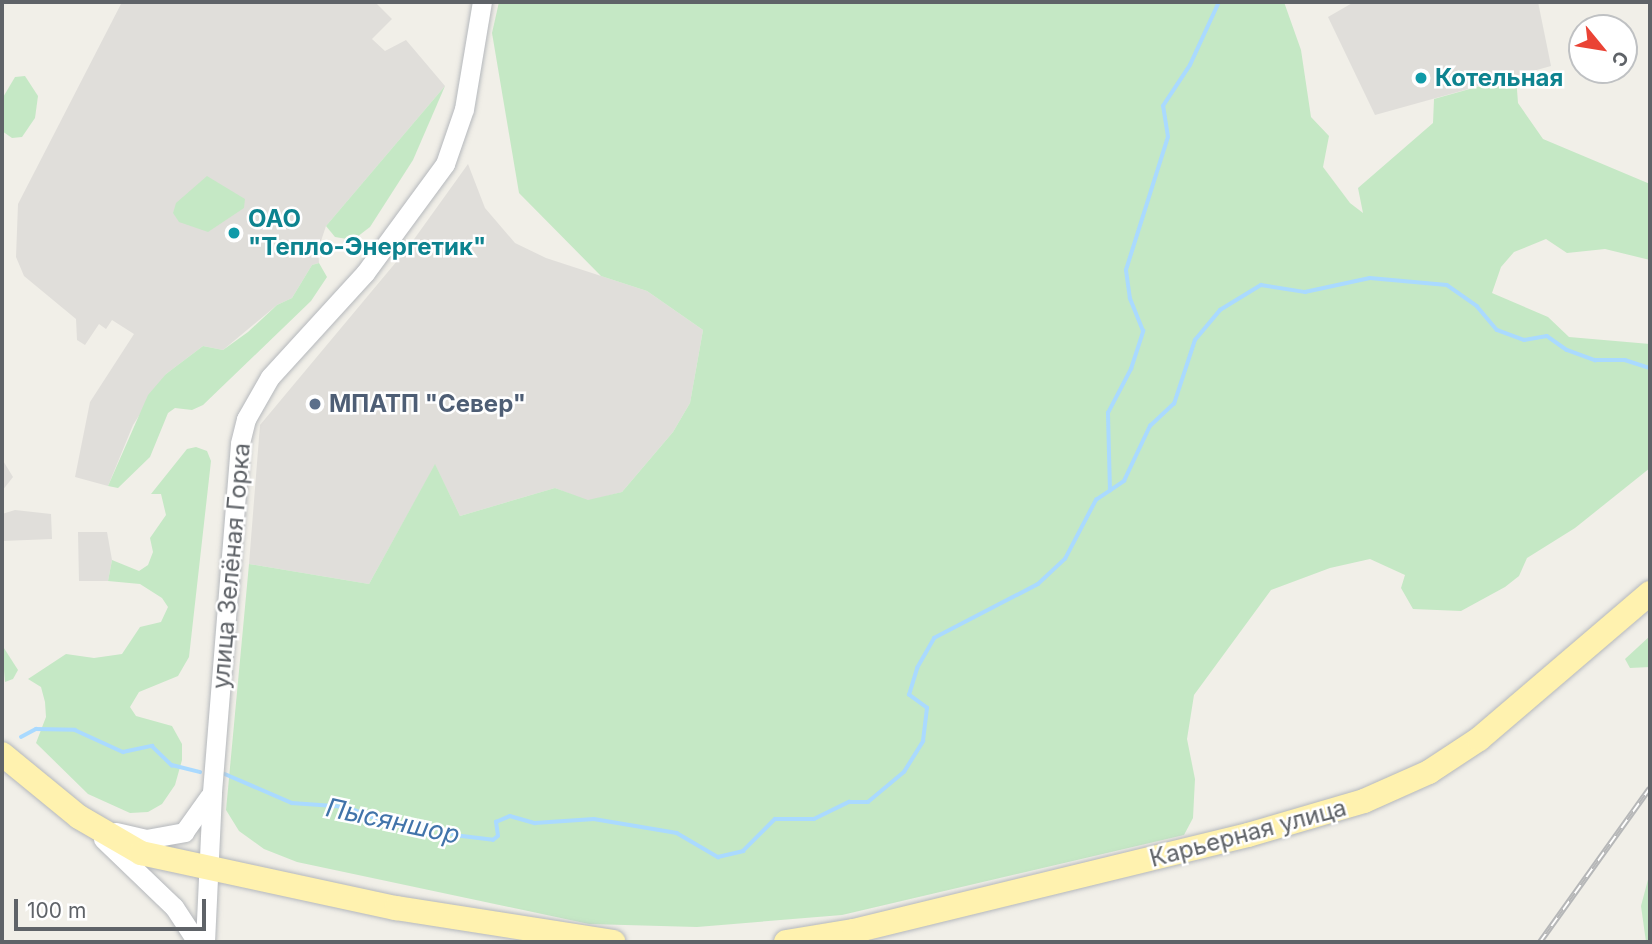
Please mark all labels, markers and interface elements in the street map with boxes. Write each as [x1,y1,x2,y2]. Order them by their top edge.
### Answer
north arrow [1568,14,1638,84]
text: С [1606,47,1633,71]
place label: Котельная [1435,64,1563,92]
marker: Котельная [1413,70,1429,86]
place label: ОАО "Тепло-Энергетик" [248,205,486,261]
marker: ОАО "Тепло-Энергетик" [226,225,242,241]
place label: МПАТП "Север" [329,390,526,418]
marker: МПАТП "Север" [307,396,323,412]
street label: улица Зелёная Горка [206,442,256,690]
water label: Пысяншор [323,792,463,850]
street label: Карьерная улица [1147,793,1349,873]
scale bar [18,884,210,928]
text: 100 m [27,898,86,923]

